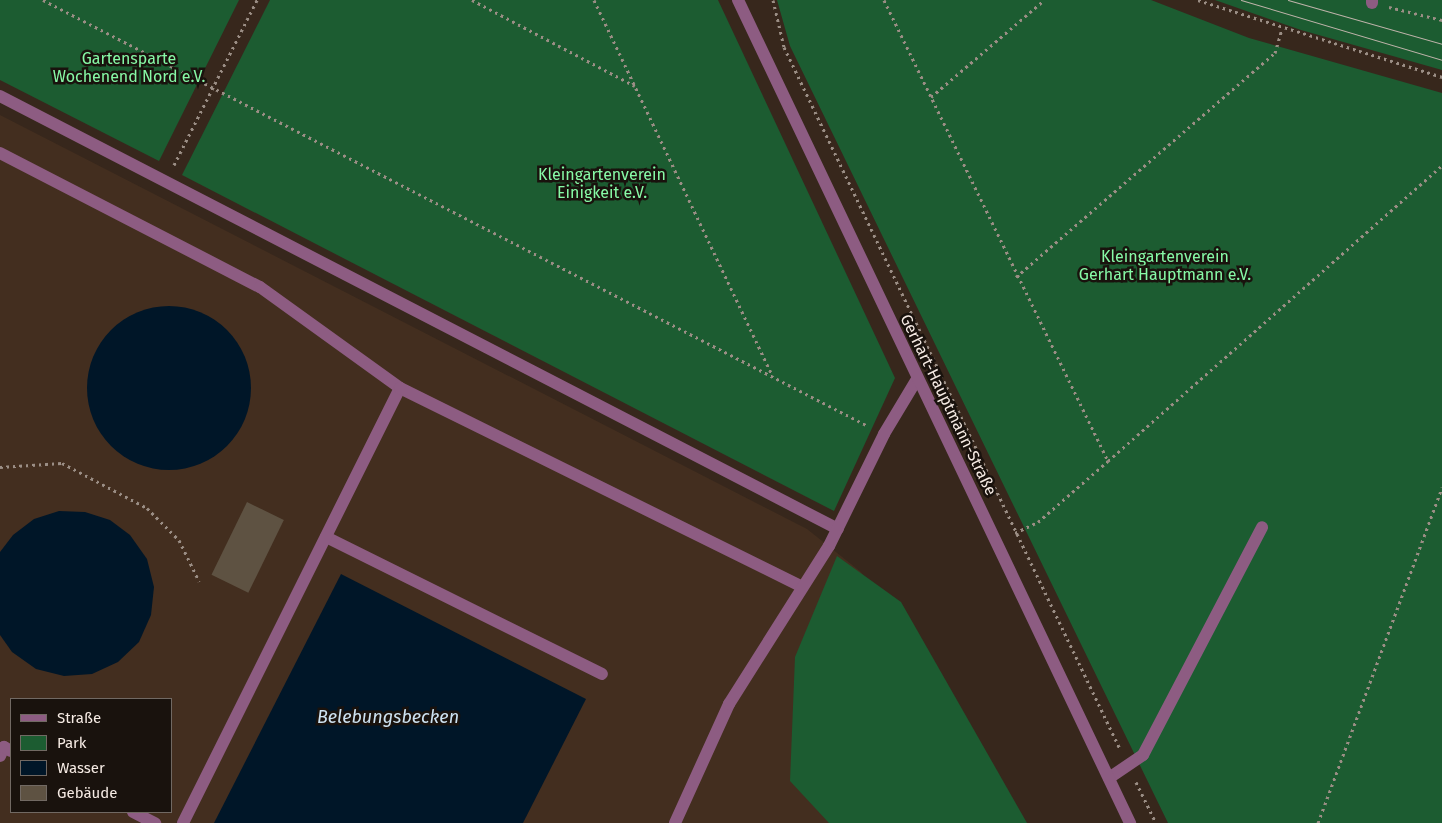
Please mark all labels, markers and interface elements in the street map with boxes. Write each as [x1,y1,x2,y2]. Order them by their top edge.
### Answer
park label: Gartensparte Wochenend Nord e.V. [53,49,205,87]
park label: Kleingartenverein Einigkeit e.V. [538,165,666,203]
park label: Kleingartenverein Gerhart Hauptmann e.V. [1079,247,1251,285]
street label: Gerhart-Hauptmann-Straße [896,311,1000,499]
legend [10,698,172,813]
water label: Belebungsbecken [317,706,459,728]
text: Straße [57,709,101,727]
text: Park [57,734,87,752]
text: Wasser [57,759,105,777]
text: Gebäude [57,784,117,802]

